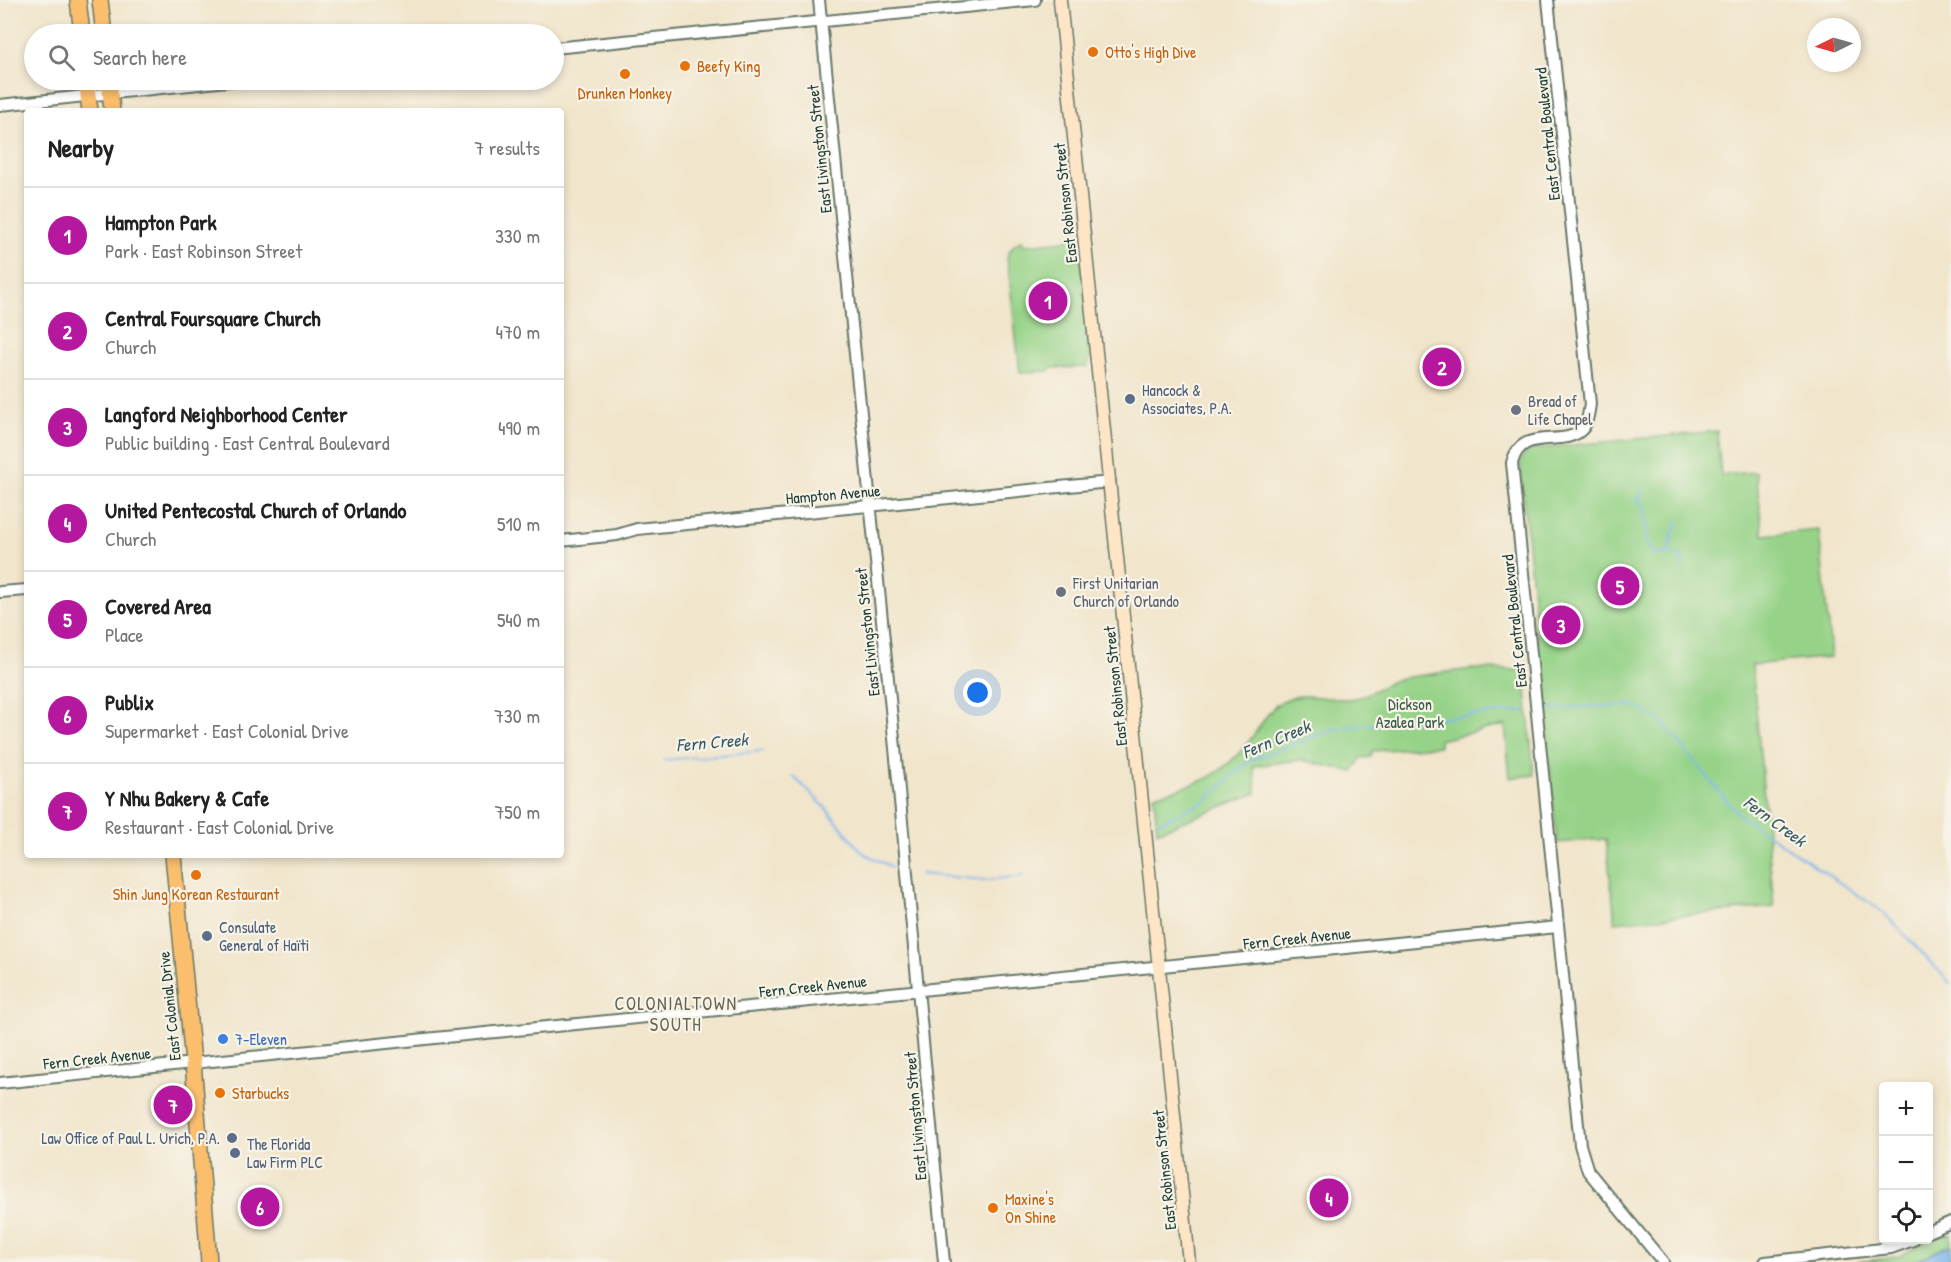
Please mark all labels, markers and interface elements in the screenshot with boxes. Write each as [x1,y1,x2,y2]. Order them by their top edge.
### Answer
north arrow [1807,18,1861,72]
search box [24,24,564,90]
icon: search [45,41,78,74]
place label: Otto's High Dive [1105,41,1197,63]
text: Search here [93,42,187,72]
marker: Otto's High Dive [1086,45,1100,59]
place label: Beefy King [697,55,760,77]
marker: Beefy King [678,59,692,73]
street label: East Central Boulevard [1529,66,1565,202]
marker: Drunken Monkey [618,67,632,81]
place label: Drunken Monkey [578,82,672,104]
street label: East Livingston Street [801,83,837,214]
text: Nearby [48,130,114,165]
text: 7 results [474,134,540,161]
street label: East Robinson Street [1048,141,1082,264]
text: Hampton Park [105,207,217,237]
text: 1 [64,222,71,249]
text: 330 m [495,222,540,249]
text: Park · East Robinson Street [105,237,302,264]
pin: 1 [1028,278,1068,324]
text: Central Foursquare Church [105,303,320,333]
text: 2 [63,318,72,345]
text: 470 m [495,318,540,345]
text: Church [105,333,156,360]
pin: 2 [1422,344,1462,389]
place label: Hancock & Associates, P.A. [1142,379,1232,419]
place label: Bread of Life Chapel [1528,390,1593,430]
marker: Hancock & Associates, P.A. [1123,392,1137,406]
text: Langford Neighborhood Center [105,399,347,429]
marker: Bread of Life Chapel [1509,403,1523,417]
text: 3 [63,414,72,441]
text: 490 m [498,414,540,441]
text: Public building · East Central Boulevard [105,429,389,456]
street label: Hampton Avenue [785,479,882,509]
text: United Pentecostal Church of Orlando [105,495,406,525]
text: 4 [64,510,71,537]
text: 510 m [497,510,540,537]
text: Church [105,525,156,552]
street label: East Central Boulevard [1496,553,1532,689]
pin: 5 [1600,564,1640,608]
street label: East Livingston Street [849,566,885,697]
place label: First Unitarian Church of Orlando [1072,572,1180,612]
marker: First Unitarian Church of Orlando [1054,585,1068,599]
text: Covered Area [105,591,211,621]
pin: 3 [1542,602,1580,648]
text: 5 [63,606,72,633]
text: 540 m [497,606,540,633]
text: Place [105,621,144,648]
street label: East Robinson Street [1098,624,1132,747]
your location [963,678,992,707]
text: Publix [105,687,154,717]
park label: Dickson Azalea Park [1376,693,1444,733]
text: 6 [64,702,71,729]
text: 730 m [494,702,540,729]
water label: Fern Creek [1238,713,1315,765]
text: Supermarket · East Colonial Drive [105,717,349,744]
water label: Fern Creek [675,726,750,758]
text: Y Nhu Bakery & Cafe [105,783,269,813]
water label: Fern Creek [1739,790,1813,853]
text: 7 [63,798,72,825]
text: 750 m [494,798,540,825]
text: Restaurant · East Colonial Drive [105,813,334,840]
marker: Shin Jung Korean Restaurant [189,868,203,882]
place label: Shin Jung Korean Restaurant [113,883,280,905]
place label: Consulate General of Haïti [219,916,309,956]
street label: Fern Creek Avenue [1241,921,1352,955]
marker: Consulate General of Haïti [200,929,214,943]
street label: East Colonial Drive [152,950,186,1062]
street label: Fern Creek Avenue [757,969,868,1003]
district label: COLONIALTOWN SOUTH [615,991,737,1037]
place label: 7-Eleven [235,1028,287,1050]
marker: 7-Eleven [216,1032,230,1046]
street label: Fern Creek Avenue [41,1041,152,1075]
street label: East Livingston Street [898,1050,932,1181]
pin: 7 [154,1082,192,1128]
place label: Starbucks [232,1082,289,1104]
map controls [1879,1082,1933,1244]
button: + [1879,1082,1933,1136]
marker: Starbucks [213,1086,227,1100]
street label: East Robinson Street [1147,1108,1181,1231]
place label: Law Office of Paul L. Urich, P.A. [42,1127,220,1149]
marker: Law Office of Paul L. Urich, P.A. [225,1131,239,1145]
place label: The Florida Law Firm PLC [247,1133,323,1173]
button: − [1879,1136,1933,1190]
marker: The Florida Law Firm PLC [228,1146,242,1160]
pin: 4 [1310,1176,1348,1220]
pin: 6 [240,1184,280,1230]
place label: Maxine's On Shine [1005,1188,1057,1228]
button: locate [1879,1190,1933,1244]
marker: Maxine's On Shine [986,1201,1000,1215]

